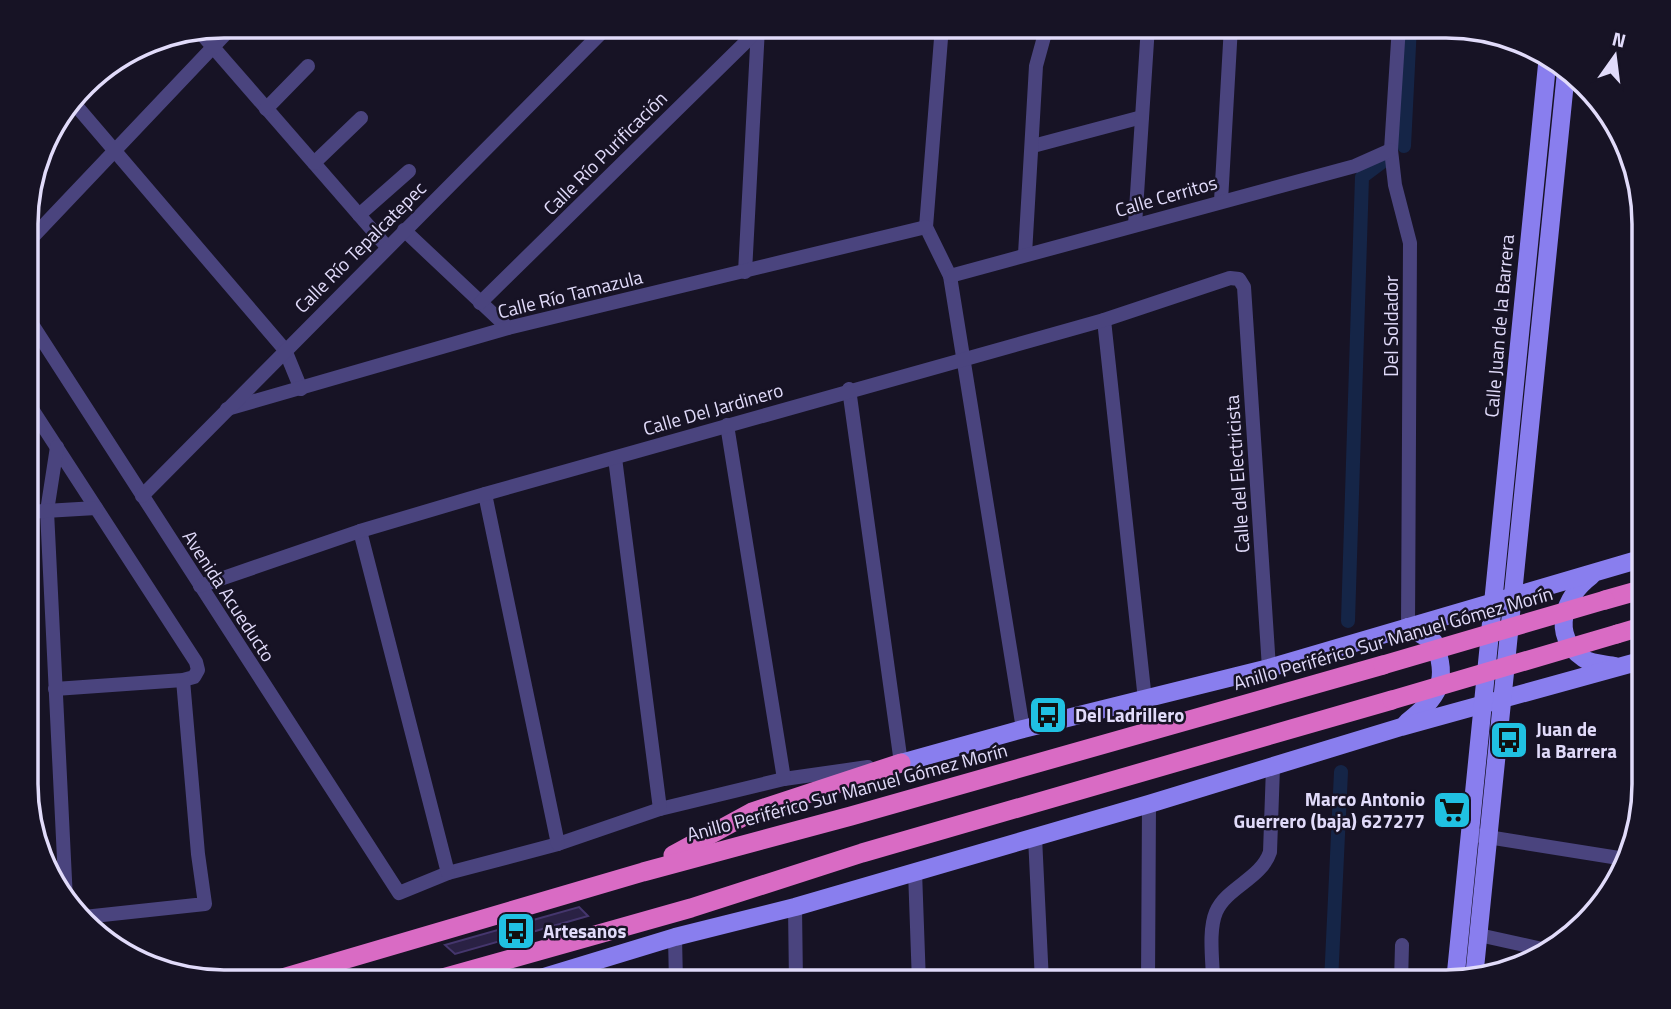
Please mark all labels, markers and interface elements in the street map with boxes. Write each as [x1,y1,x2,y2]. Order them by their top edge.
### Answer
north arrow [1580,21,1650,91]
text: N [1609,23,1629,55]
street label: Calle Río Purificación [536,84,673,221]
street label: Calle Cerritos [1111,167,1220,224]
street label: Calle Río Tepalcatepec [287,174,432,319]
street label: Calle Juan de la Barrera [1476,233,1521,419]
street label: Calle Río Tamazula [494,261,646,326]
street label: Del Soldador [1376,275,1405,377]
street label: Calle Del Jardinero [639,375,786,442]
street label: Calle del Electricista [1216,394,1256,554]
street label: Avenida Acueducto [176,524,283,667]
street label: Anillo Periférico Sur Manuel Gómez Morín [1230,578,1556,697]
bus stop icon: Del Ladrillero [1027,694,1069,736]
place label: Del Ladrillero [1075,700,1184,729]
place label: Juan de la Barrera [1536,714,1617,765]
bus stop icon: Juan de la Barrera [1488,719,1530,761]
street label: Anillo Periférico Sur Manuel Gómez Morín [683,735,1010,848]
place label: Marco Antonio Guerrero (baja) 627277 [1234,784,1425,835]
supermarket icon: Marco Antonio Guerrero (baja) 627277 [1431,789,1473,831]
bus stop icon: Artesanos [495,910,537,952]
place label: Artesanos [543,916,626,945]

